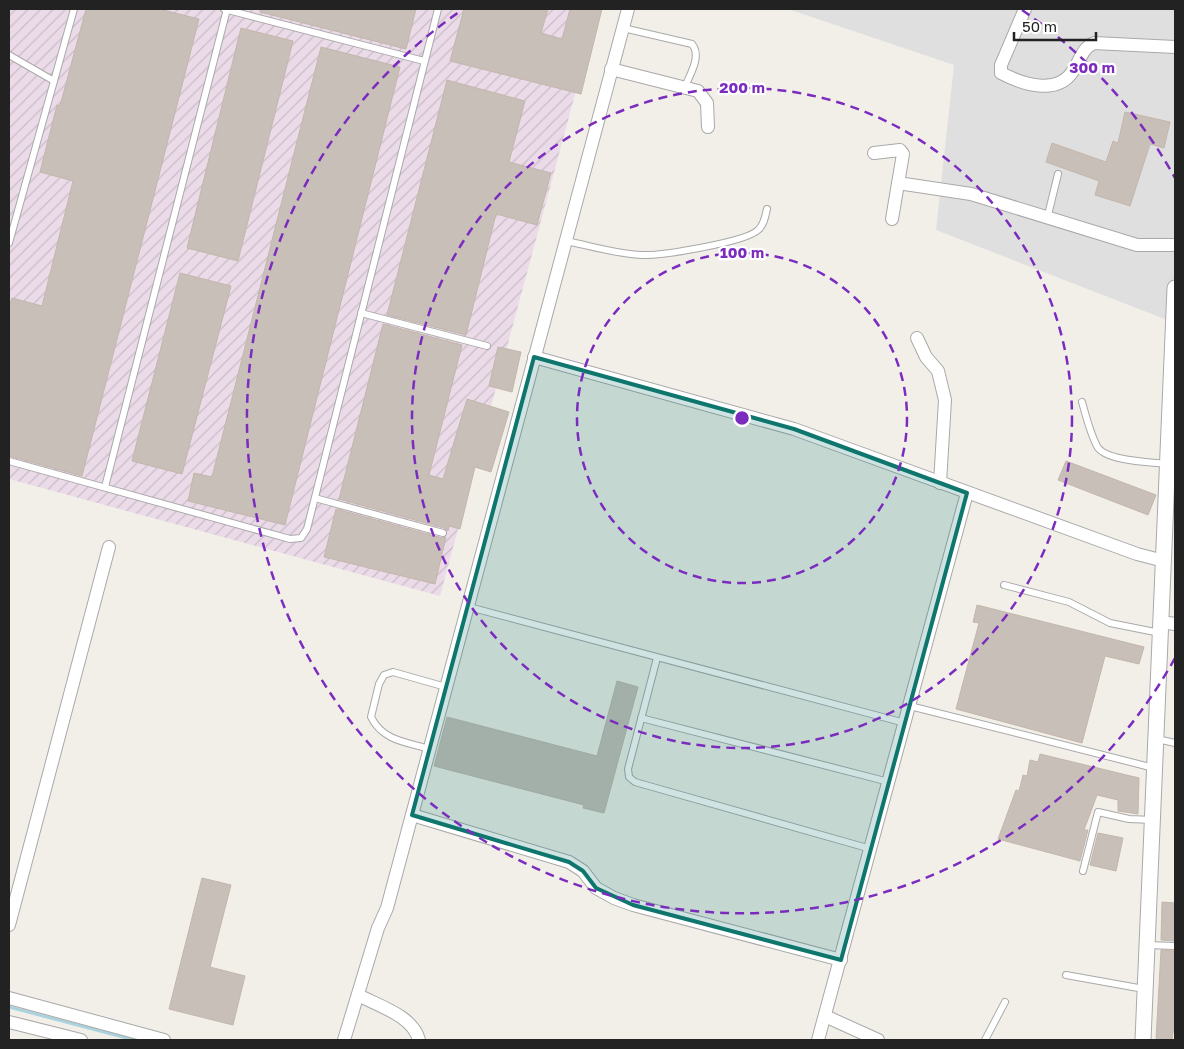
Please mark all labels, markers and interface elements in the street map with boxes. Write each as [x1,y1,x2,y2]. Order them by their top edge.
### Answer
scale bar [1014,10,1096,42]
text: 50 m [1022,17,1057,35]
text: 300 m [1069,58,1115,76]
text: 200 m [719,78,765,96]
text: 100 m [720,243,764,261]
centre of rings [733,409,751,427]

